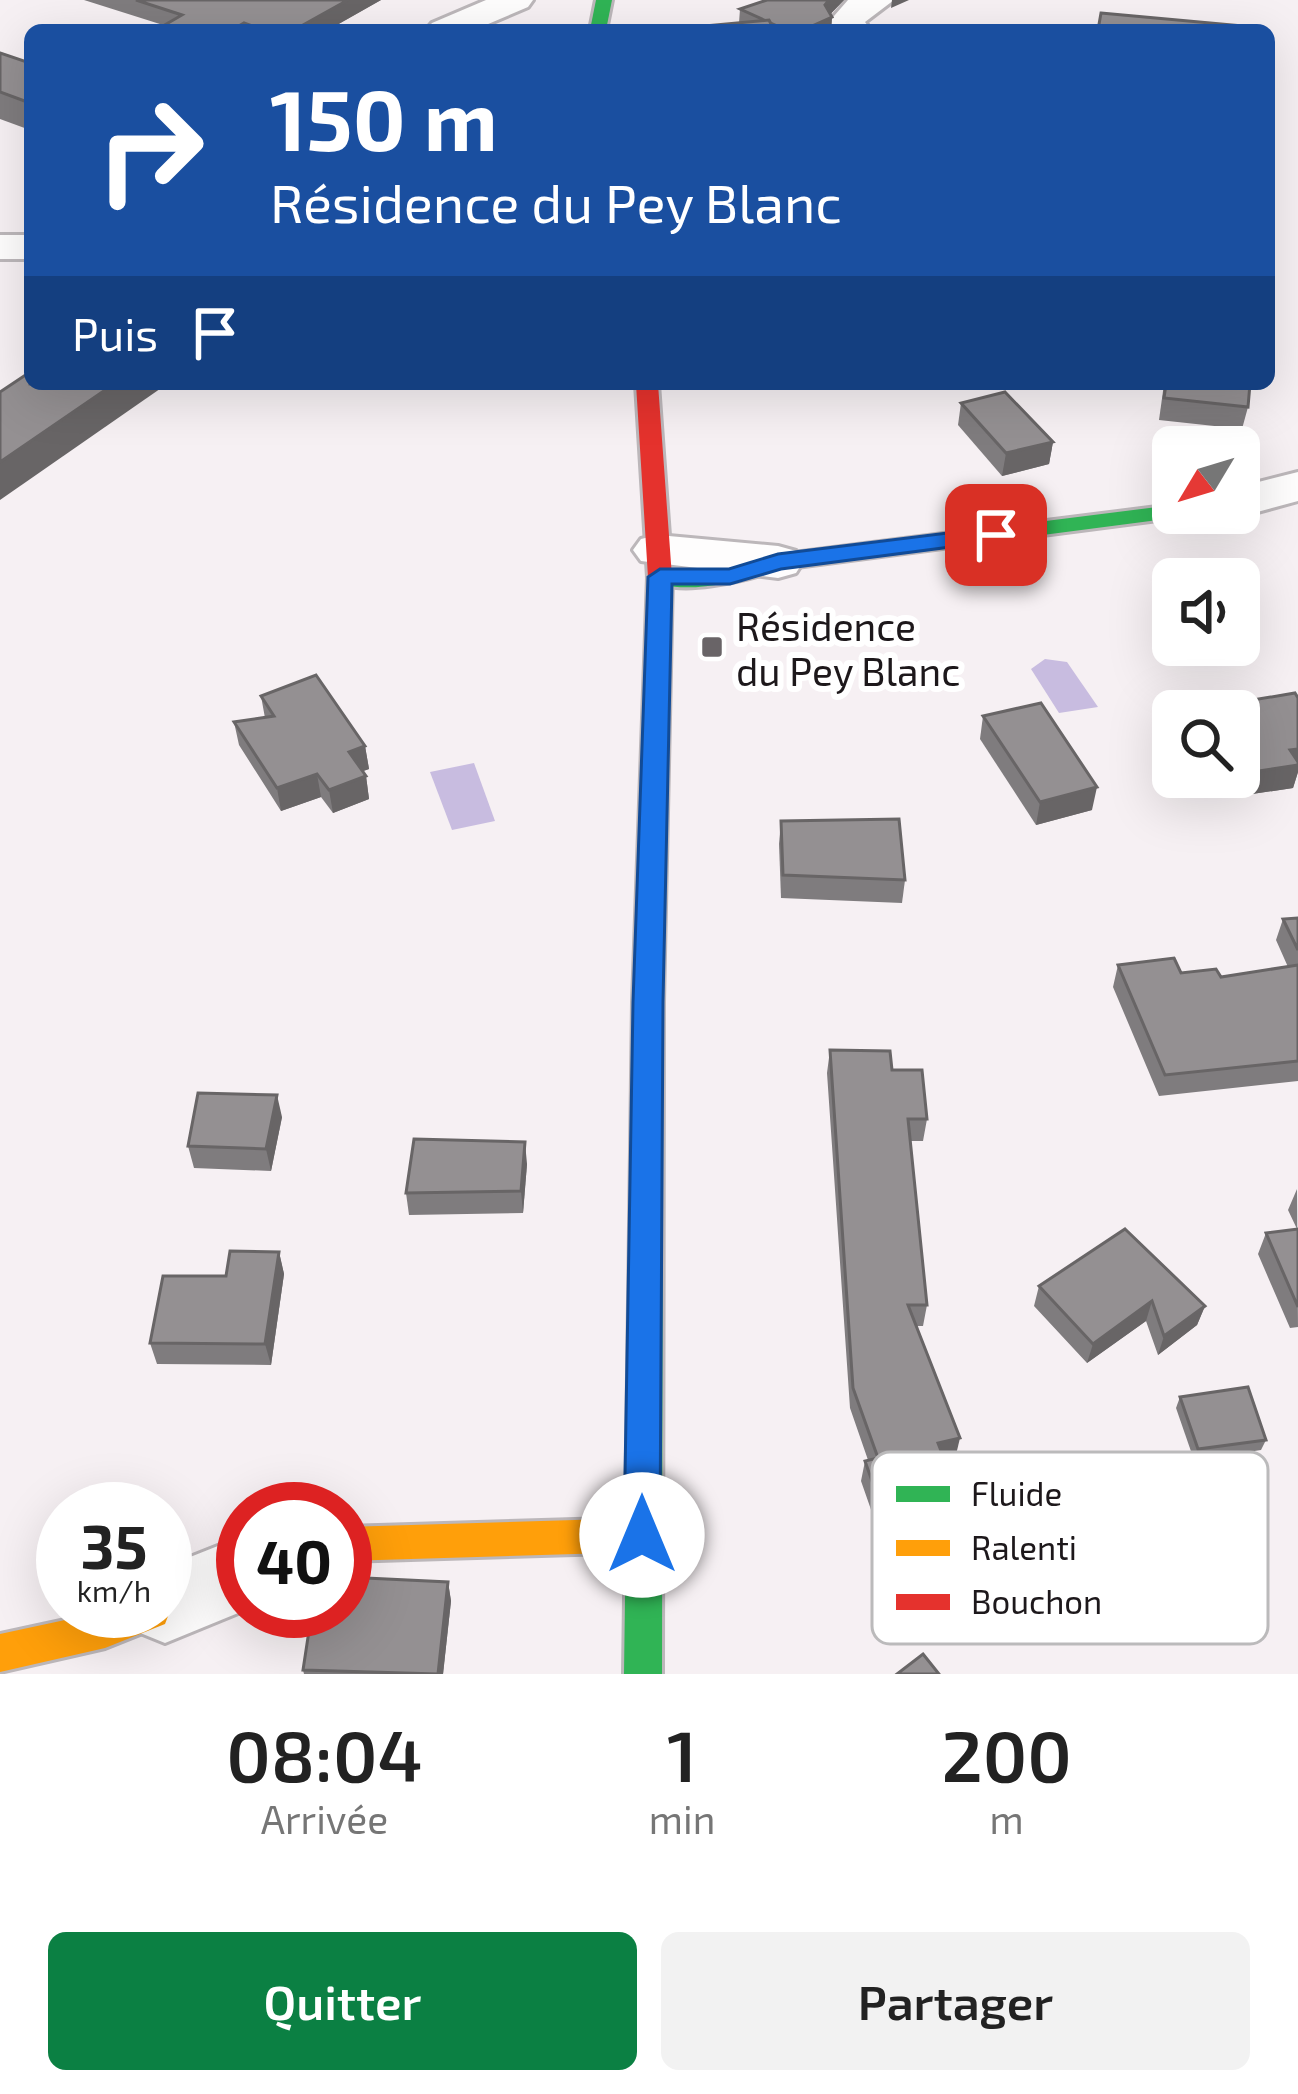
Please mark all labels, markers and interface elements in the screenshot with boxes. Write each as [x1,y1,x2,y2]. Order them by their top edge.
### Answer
text: 150 m [270,67,498,168]
icon: right [72,72,228,228]
text: Résidence du Pey Blanc [270,169,842,234]
icon: arrive [182,300,248,366]
text: Puis [72,306,158,360]
north arrow [1152,426,1260,534]
map controls [1152,426,1260,798]
pin [945,484,1047,586]
icon: arrive [963,502,1029,568]
button: sound [1152,558,1260,666]
place label: Résidence du Pey Blanc [736,602,960,694]
marker: Résidence du Pey Blanc [699,634,725,660]
button: search [1152,690,1260,798]
legend [872,1452,1268,1644]
position arrow [579,1472,705,1598]
text: Fluide [971,1473,1062,1513]
speed limit sign: 40 [216,1482,372,1638]
text: 35 [80,1509,148,1581]
text: Ralenti [971,1527,1077,1567]
text: km/h [77,1572,151,1608]
text: Bouchon [971,1581,1102,1621]
text: 08:04 [226,1710,423,1796]
text: 1 [667,1710,697,1796]
text: 200 [941,1710,1072,1796]
text: Arrivée [261,1795,388,1842]
text: min [649,1795,715,1842]
text: m [990,1795,1024,1842]
button: Quitter [48,1932,637,2070]
button: Partager [661,1932,1250,2070]

